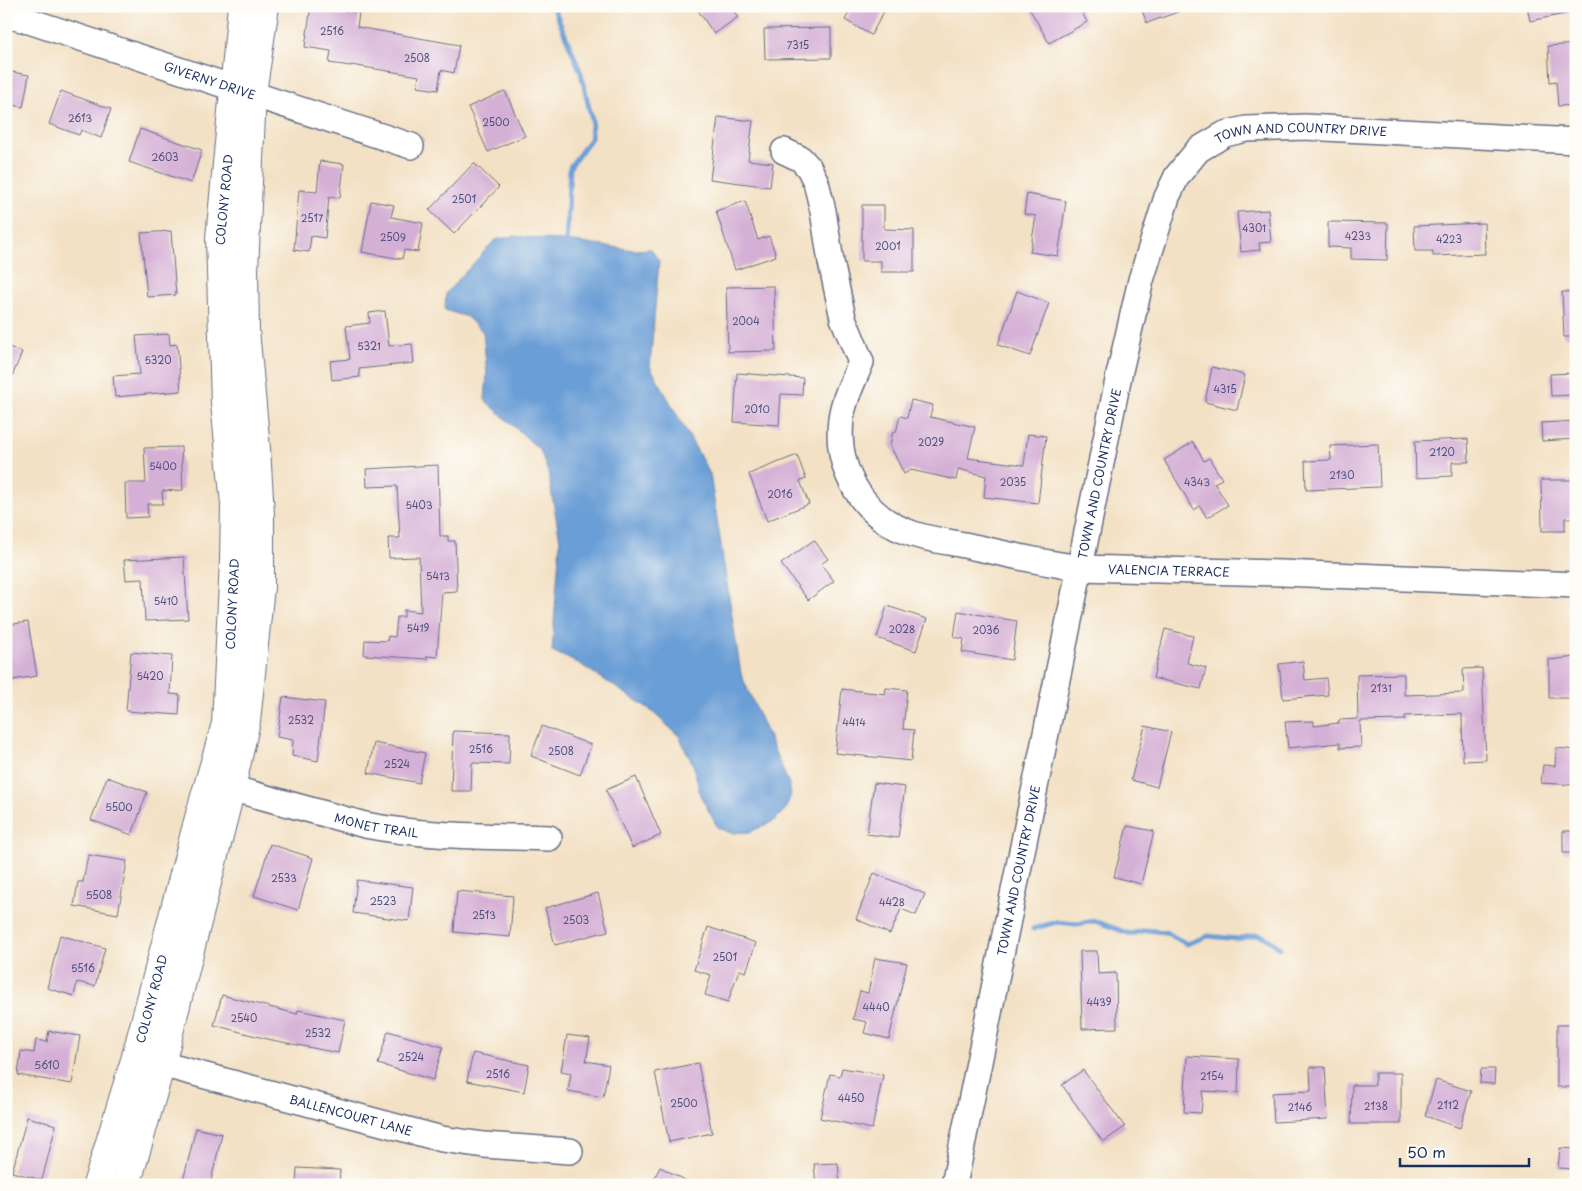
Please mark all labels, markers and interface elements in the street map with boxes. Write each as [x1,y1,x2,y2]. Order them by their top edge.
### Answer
house number: 2516 [320,23,344,38]
house number: 7315 [787,37,809,52]
house number: 2508 [404,50,430,65]
street label: GIVERNY DRIVE [162,57,258,104]
house number: 2613 [68,110,92,125]
house number: 2500 [482,114,510,129]
street label: TOWN AND COUNTRY DRIVE [1211,118,1387,147]
house number: 2603 [151,149,179,164]
street label: COLONY ROAD [211,154,237,245]
house number: 2501 [452,191,476,206]
house number: 2517 [301,210,324,225]
house number: 4301 [1242,220,1266,235]
house number: 4233 [1345,228,1372,243]
house number: 2509 [380,229,406,244]
house number: 4223 [1436,231,1462,246]
house number: 2001 [875,238,901,253]
house number: 2004 [732,313,760,328]
house number: 5321 [357,338,381,353]
house number: 5320 [144,352,172,367]
house number: 4315 [1213,381,1237,396]
street label: TOWN AND COUNTRY DRIVE [1073,387,1125,561]
house number: 2010 [744,401,770,416]
house number: 2029 [918,434,944,449]
house number: 2120 [1429,444,1455,459]
house number: 5400 [149,458,177,473]
house number: 2130 [1330,467,1354,482]
house number: 2035 [1000,474,1026,489]
house number: 4343 [1184,474,1210,489]
house number: 2016 [767,486,793,501]
house number: 5403 [405,497,433,512]
street label: COLONY ROAD [221,558,243,650]
street label: VALENCIA TERRACE [1108,560,1230,581]
house number: 5413 [426,568,450,583]
house number: 5410 [154,593,178,608]
house number: 5419 [407,620,430,635]
house number: 2028 [889,621,915,636]
house number: 2036 [972,622,1000,637]
house number: 5420 [136,668,164,683]
house number: 2131 [1370,680,1392,695]
house number: 2532 [288,712,314,727]
house number: 4414 [842,714,866,729]
house number: 2516 [469,741,493,756]
house number: 2508 [548,743,574,758]
house number: 2524 [384,756,411,771]
street label: TOWN AND COUNTRY DRIVE [992,784,1044,957]
house number: 5500 [105,799,133,814]
street label: MONET TRAIL [332,808,419,842]
house number: 2533 [271,870,297,885]
house number: 5508 [86,887,112,902]
house number: 2523 [370,893,396,908]
house number: 4428 [879,894,905,909]
house number: 2513 [472,907,496,922]
house number: 2503 [563,912,589,927]
house number: 2501 [713,949,737,964]
street label: COLONY ROAD [131,952,172,1045]
house number: 5516 [71,960,95,975]
house number: 4439 [1086,994,1112,1009]
house number: 4440 [862,999,890,1014]
house number: 2540 [231,1010,257,1025]
house number: 2532 [305,1025,331,1040]
house number: 2524 [398,1049,425,1064]
house number: 5610 [34,1057,60,1072]
house number: 2516 [486,1066,510,1081]
house number: 2154 [1200,1068,1224,1083]
street label: BALLENCOURT LANE [288,1090,415,1140]
house number: 4450 [838,1090,864,1105]
house number: 2500 [670,1095,698,1110]
house number: 2112 [1437,1097,1459,1112]
house number: 2138 [1364,1098,1388,1113]
house number: 2146 [1288,1099,1312,1114]
scale bar [1400,1136,1528,1168]
text: 50 m [1407,1140,1446,1163]

